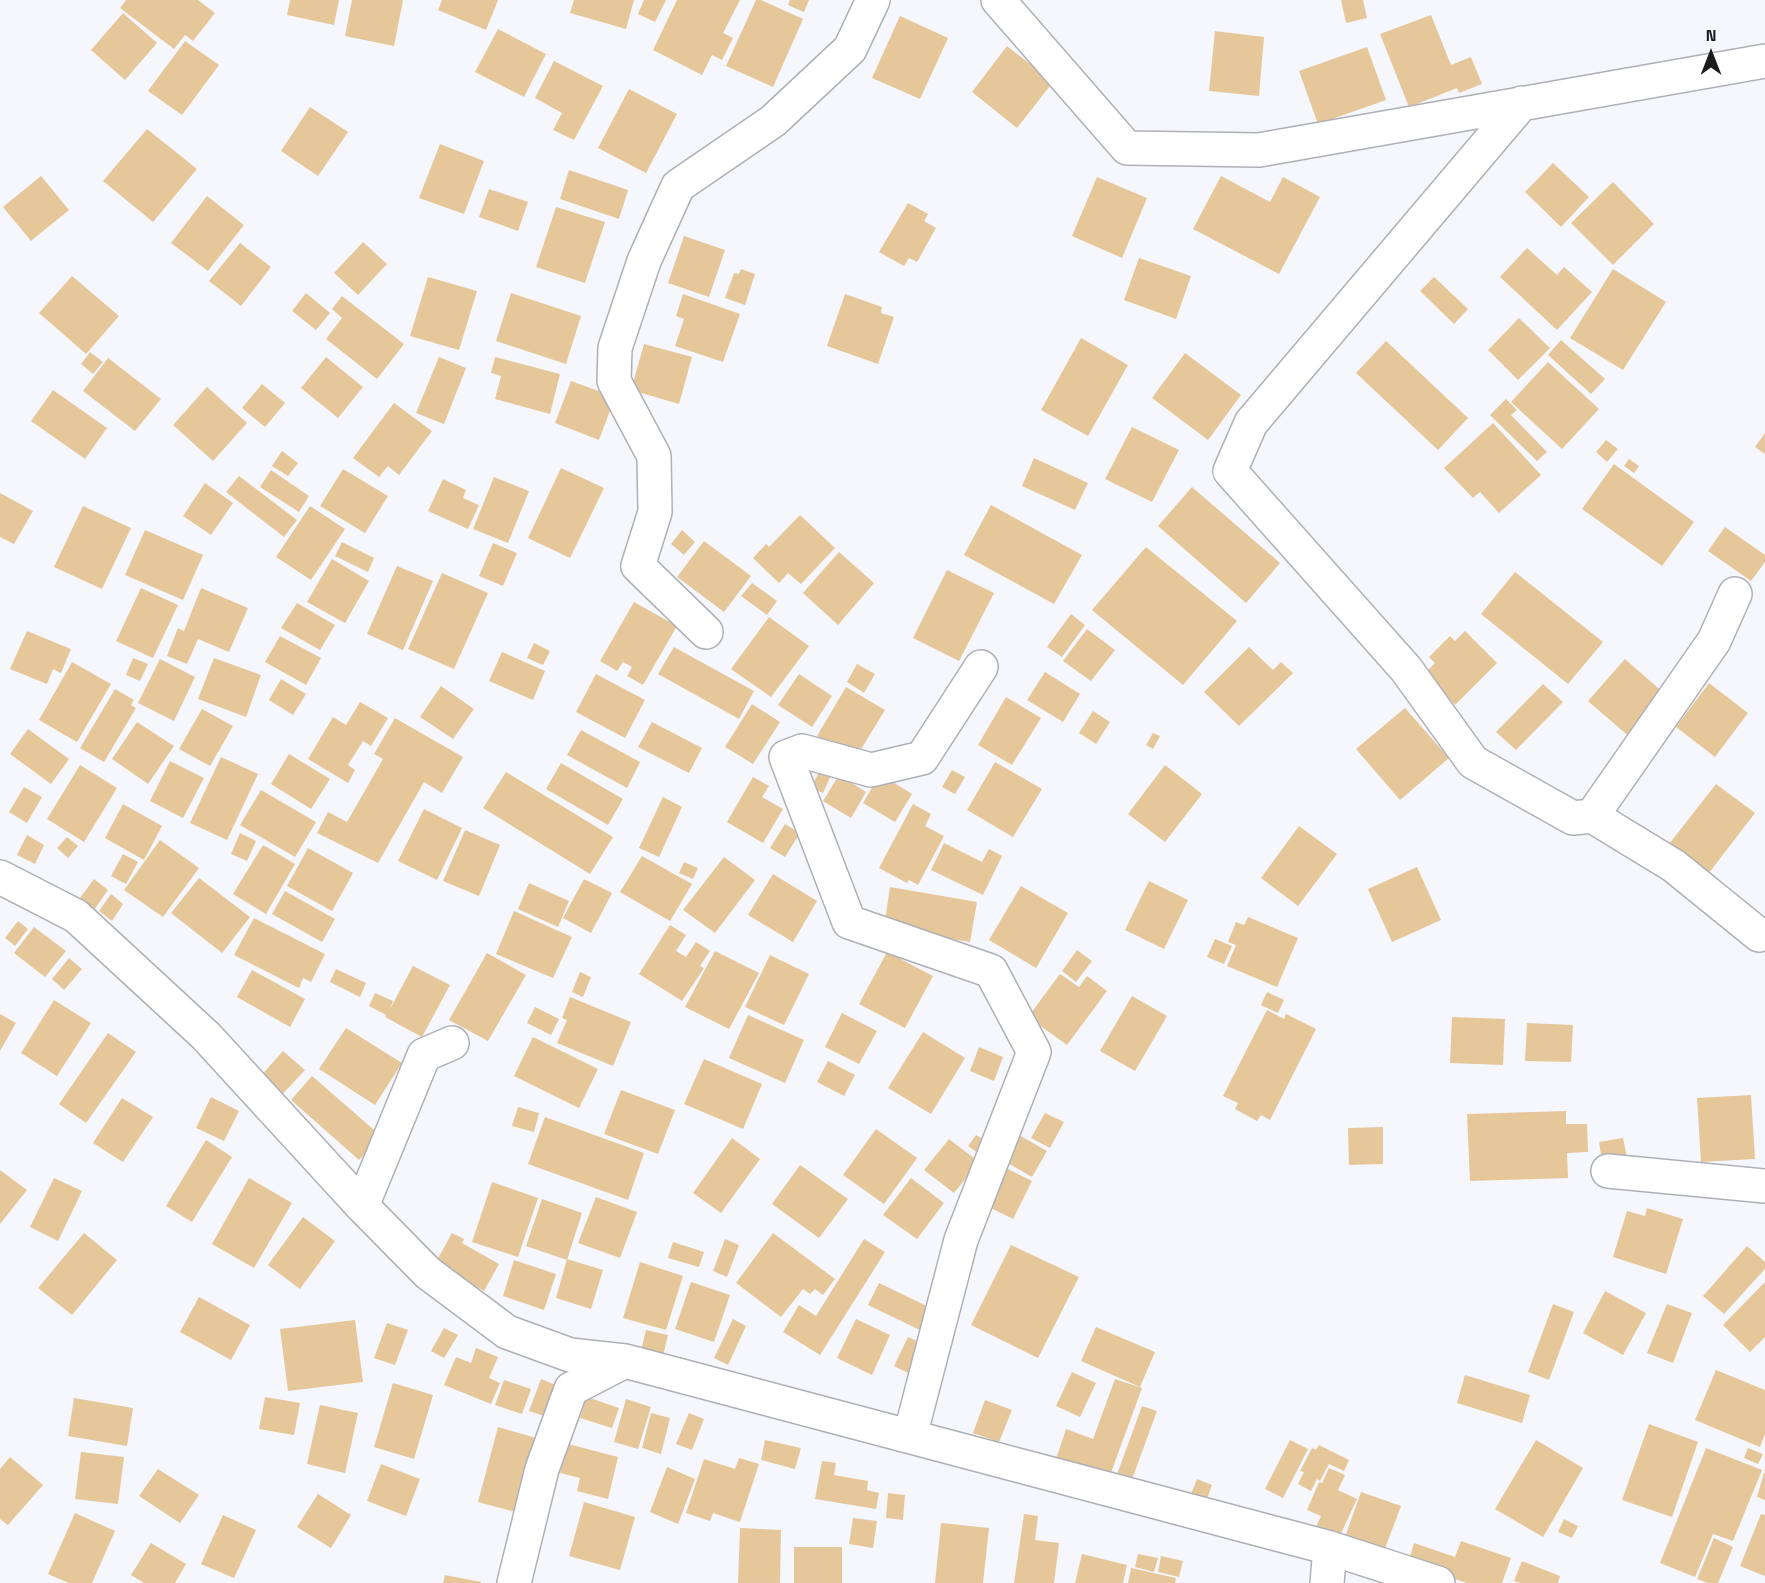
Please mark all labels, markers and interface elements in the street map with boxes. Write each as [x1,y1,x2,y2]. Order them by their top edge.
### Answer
north arrow [1681,24,1741,84]
text: N [1706,25,1716,46]

